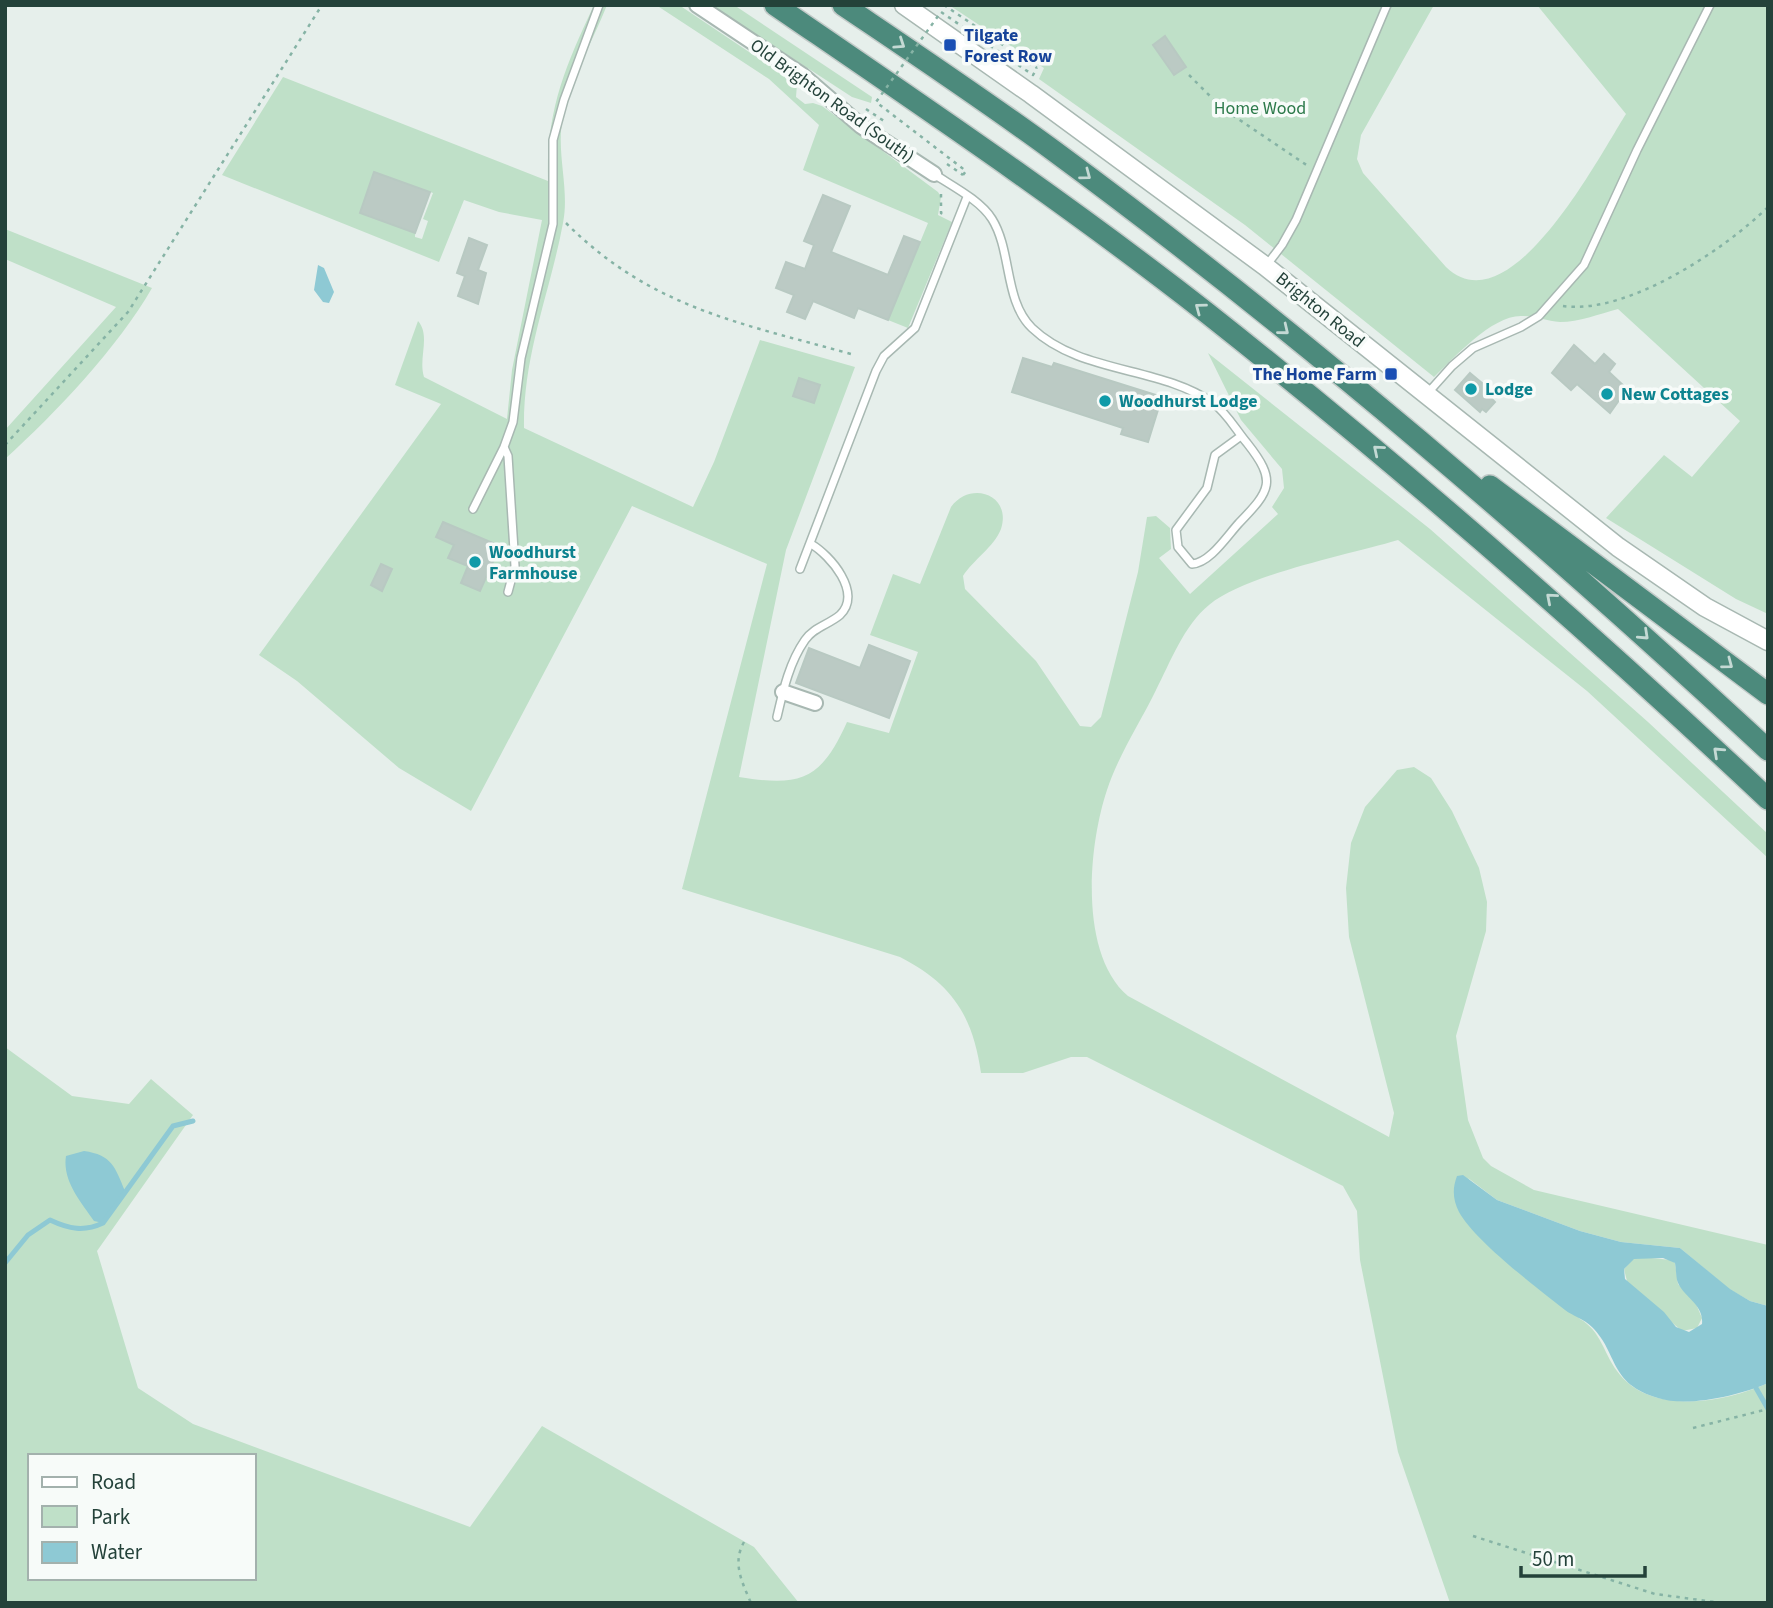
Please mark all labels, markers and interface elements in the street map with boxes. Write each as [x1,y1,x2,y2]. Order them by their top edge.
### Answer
place label: Tilgate Forest Row [964,23,1052,69]
street label: Old Brighton Road (South) [745,33,919,169]
one-way arrow [892,35,905,48]
marker: Tilgate Forest Row [942,37,958,53]
park label: Home Wood [1214,96,1306,121]
one-way arrow [1078,166,1090,179]
street label: Brighton Road [1270,266,1370,354]
one-way arrow [1196,304,1208,316]
one-way arrow [1277,321,1289,334]
place label: The Home Farm [1252,362,1377,387]
marker: The Home Farm [1383,366,1399,382]
place label: Lodge [1485,377,1533,402]
marker: Lodge [1463,381,1479,397]
place label: New Cottages [1621,382,1729,407]
marker: New Cottages [1599,386,1615,402]
place label: Woodhurst Lodge [1119,389,1258,414]
marker: Woodhurst Lodge [1097,393,1113,409]
one-way arrow [1373,446,1385,459]
place label: Woodhurst Farmhouse [489,540,578,586]
marker: Woodhurst Farmhouse [467,554,483,570]
one-way arrow [1546,594,1559,606]
one-way arrow [1636,627,1649,640]
one-way arrow [1720,656,1733,668]
one-way arrow [1713,748,1726,761]
legend [28,1454,256,1580]
text: Road [91,1467,136,1497]
text: Park [91,1502,131,1532]
scale bar [1521,1534,1645,1578]
text: Water [91,1537,143,1567]
text: 50 m [1532,1544,1574,1574]

